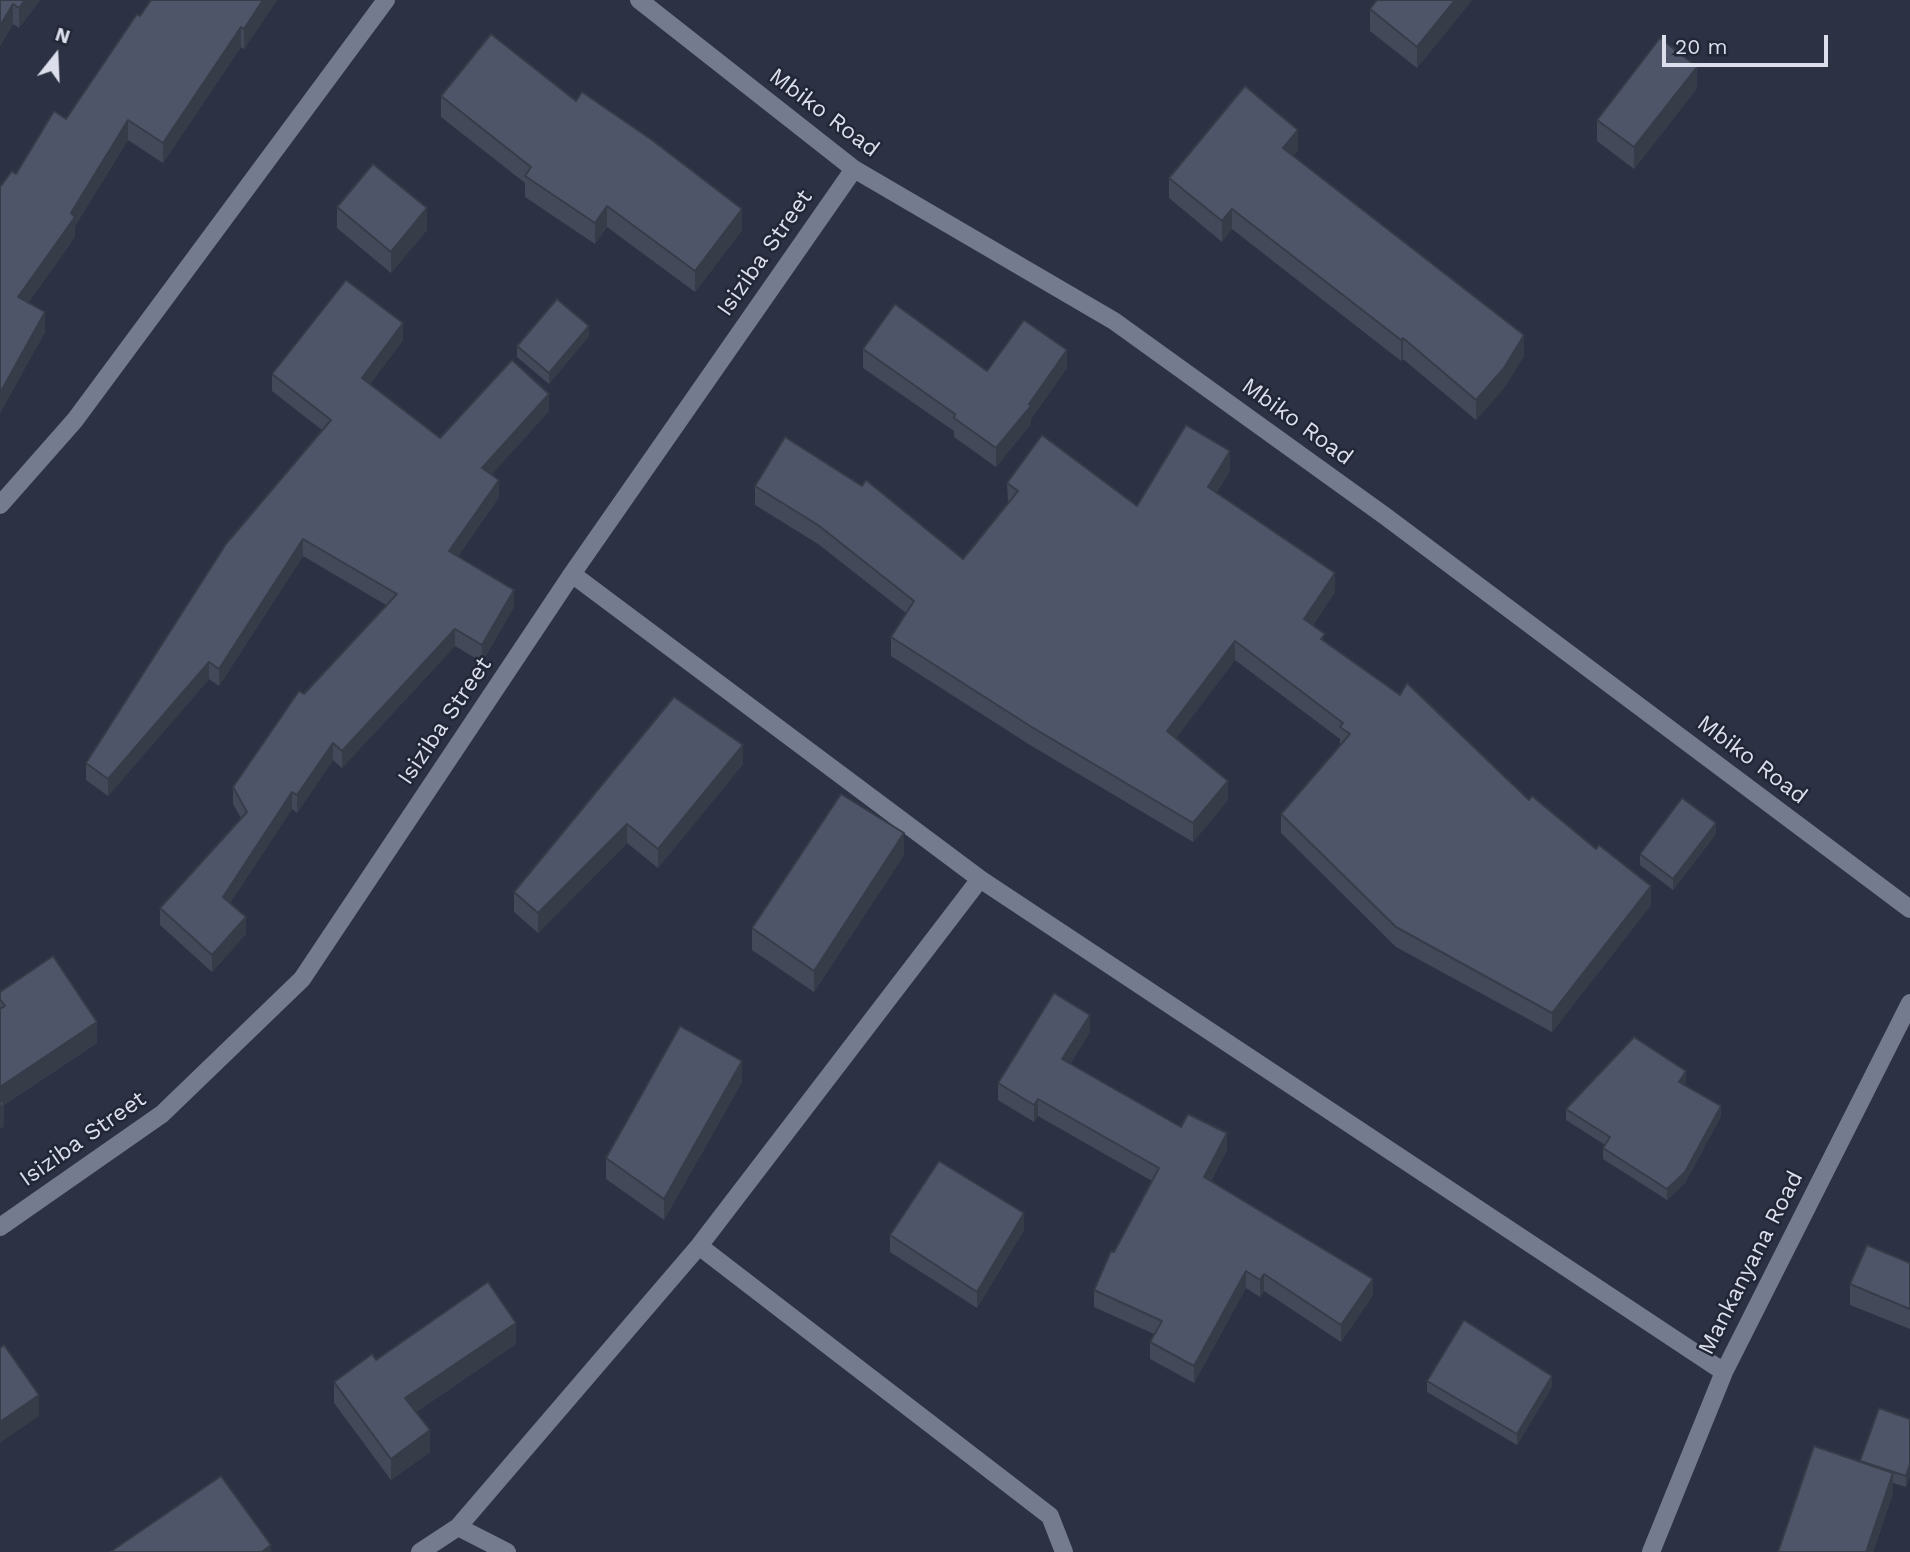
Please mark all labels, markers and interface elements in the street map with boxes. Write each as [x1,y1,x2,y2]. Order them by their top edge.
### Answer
north arrow [21,21,91,91]
scale bar [1665,21,1831,65]
text: N [52,22,73,49]
text: 20 m [1675,34,1727,59]
street label: Mbiko Road [764,63,884,163]
street label: Isiziba Street [711,185,819,321]
street label: Mbiko Road [1236,372,1358,472]
street label: Isiziba Street [392,652,498,790]
street label: Mbiko Road [1692,710,1812,810]
street label: Isiziba Street [15,1085,151,1193]
street label: Mankanyana Road [1693,1167,1809,1359]

